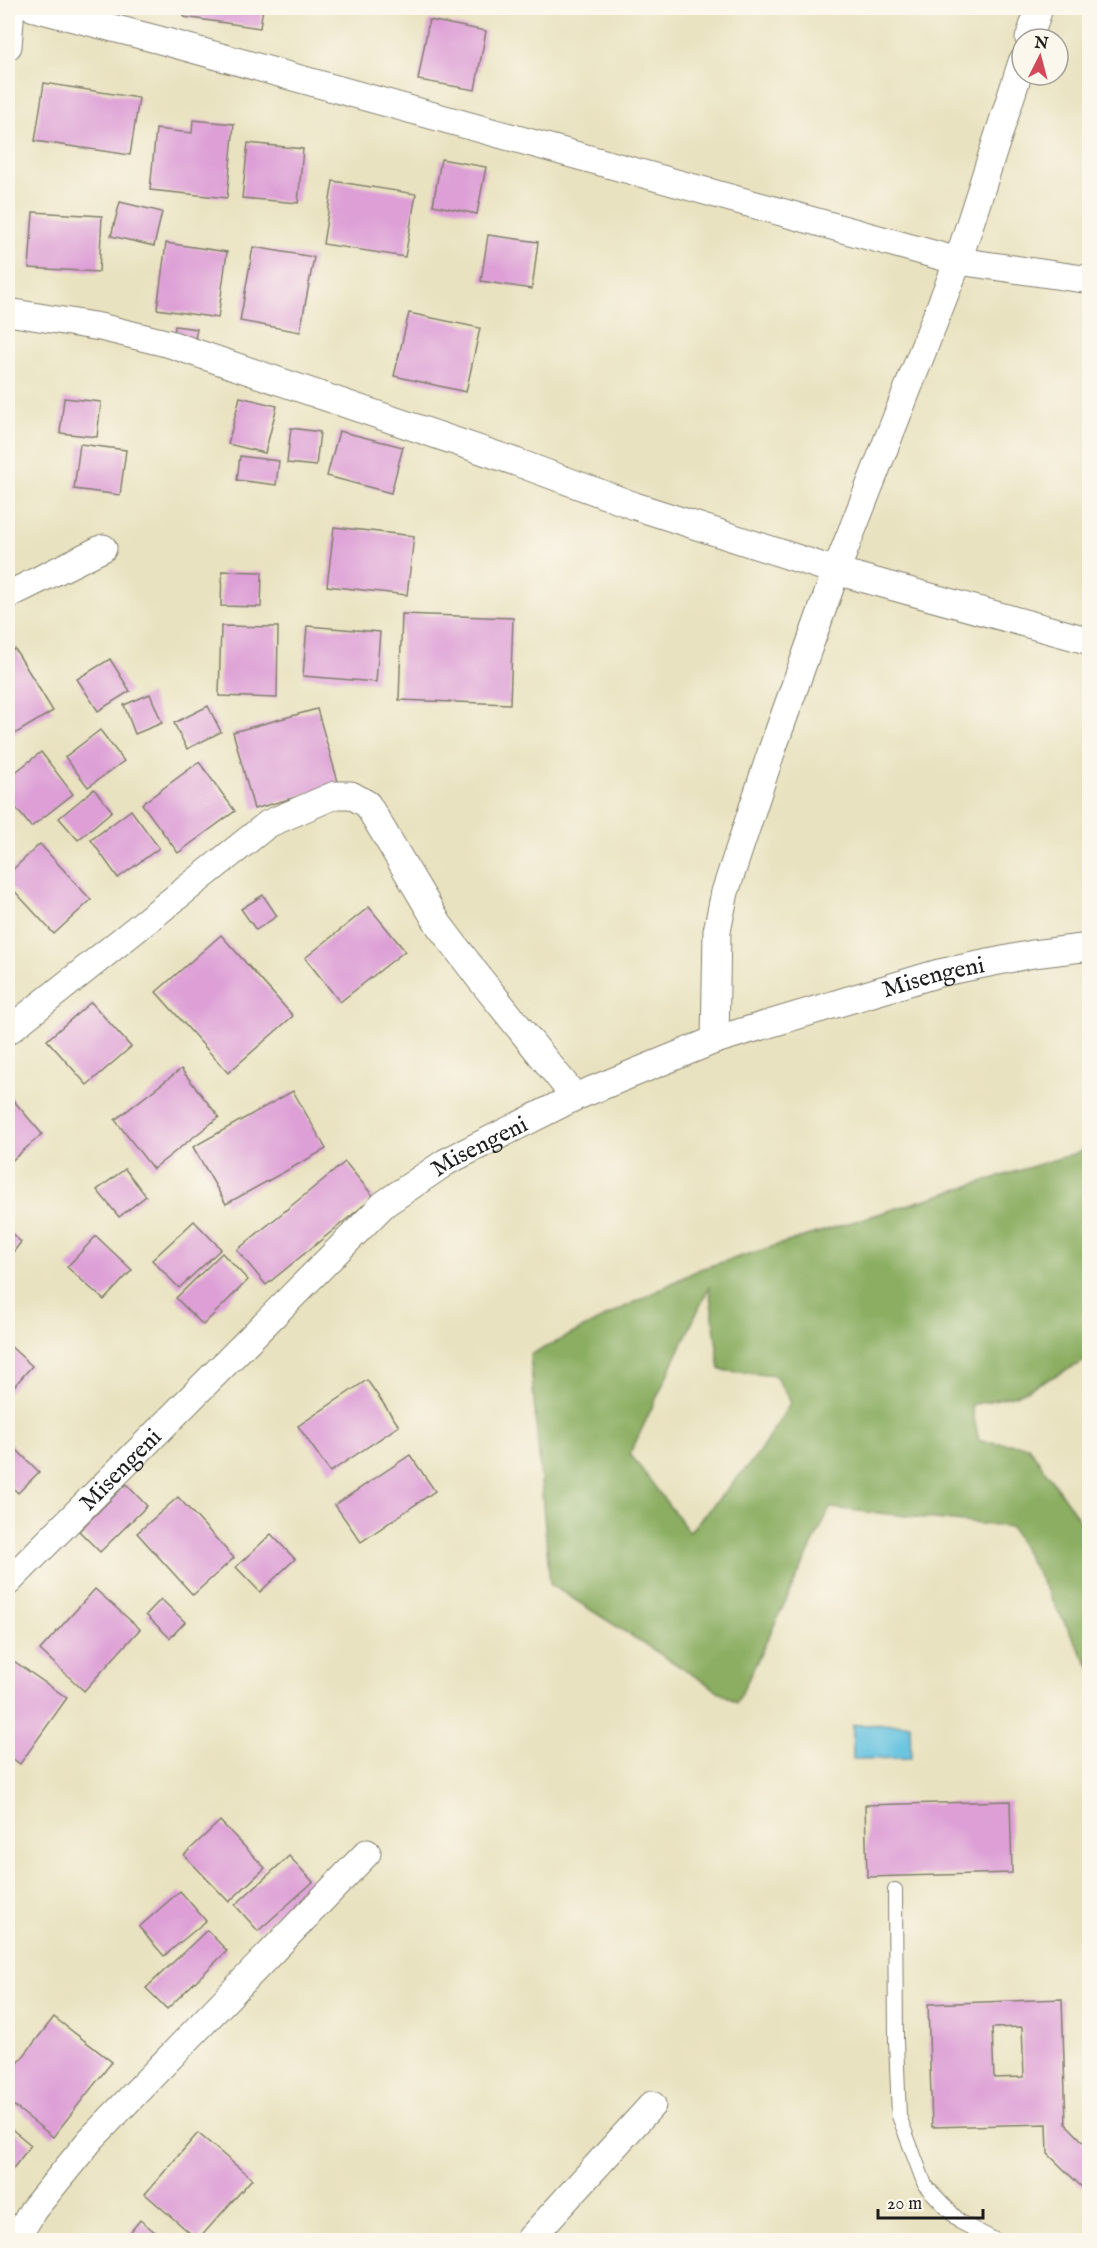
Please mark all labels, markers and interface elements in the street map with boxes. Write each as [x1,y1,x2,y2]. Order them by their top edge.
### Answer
north arrow [1010,27,1070,87]
text: N [1032,33,1049,55]
street label: Misengeni [879,950,987,1006]
street label: Misengeni [425,1109,533,1185]
street label: Misengeni [73,1422,169,1518]
scale bar [878,2182,983,2220]
text: 20 m [887,2193,922,2216]

